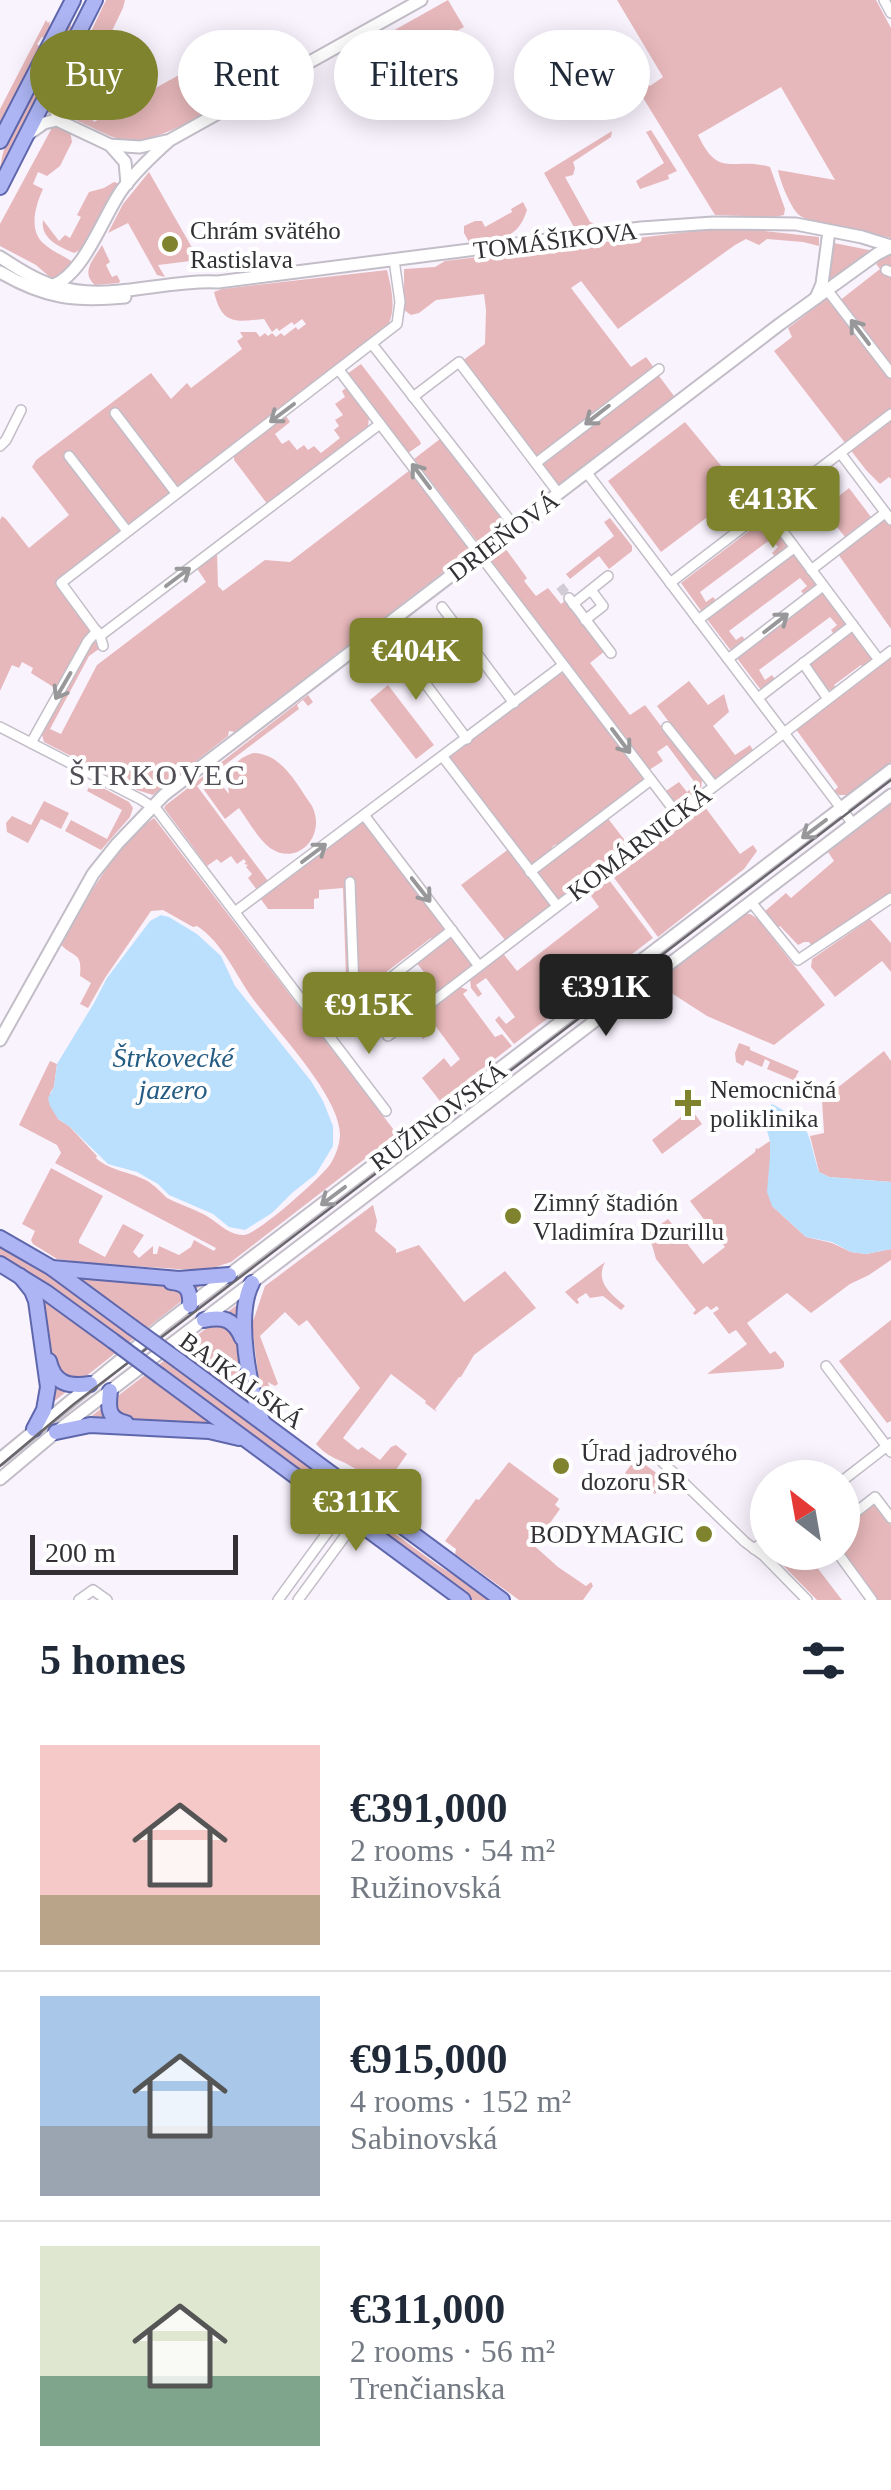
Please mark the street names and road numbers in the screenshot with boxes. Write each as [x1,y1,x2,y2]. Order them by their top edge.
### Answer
street label: TOMÁŠIKOVA [472,216,638,264]
street label: DRIEŇOVÁ [443,486,564,586]
street label: KOMÁRNICKÁ [562,781,716,906]
street label: RUŽINOVSKÁ [365,1057,511,1176]
street label: BAJKALSKÁ [175,1327,309,1434]

